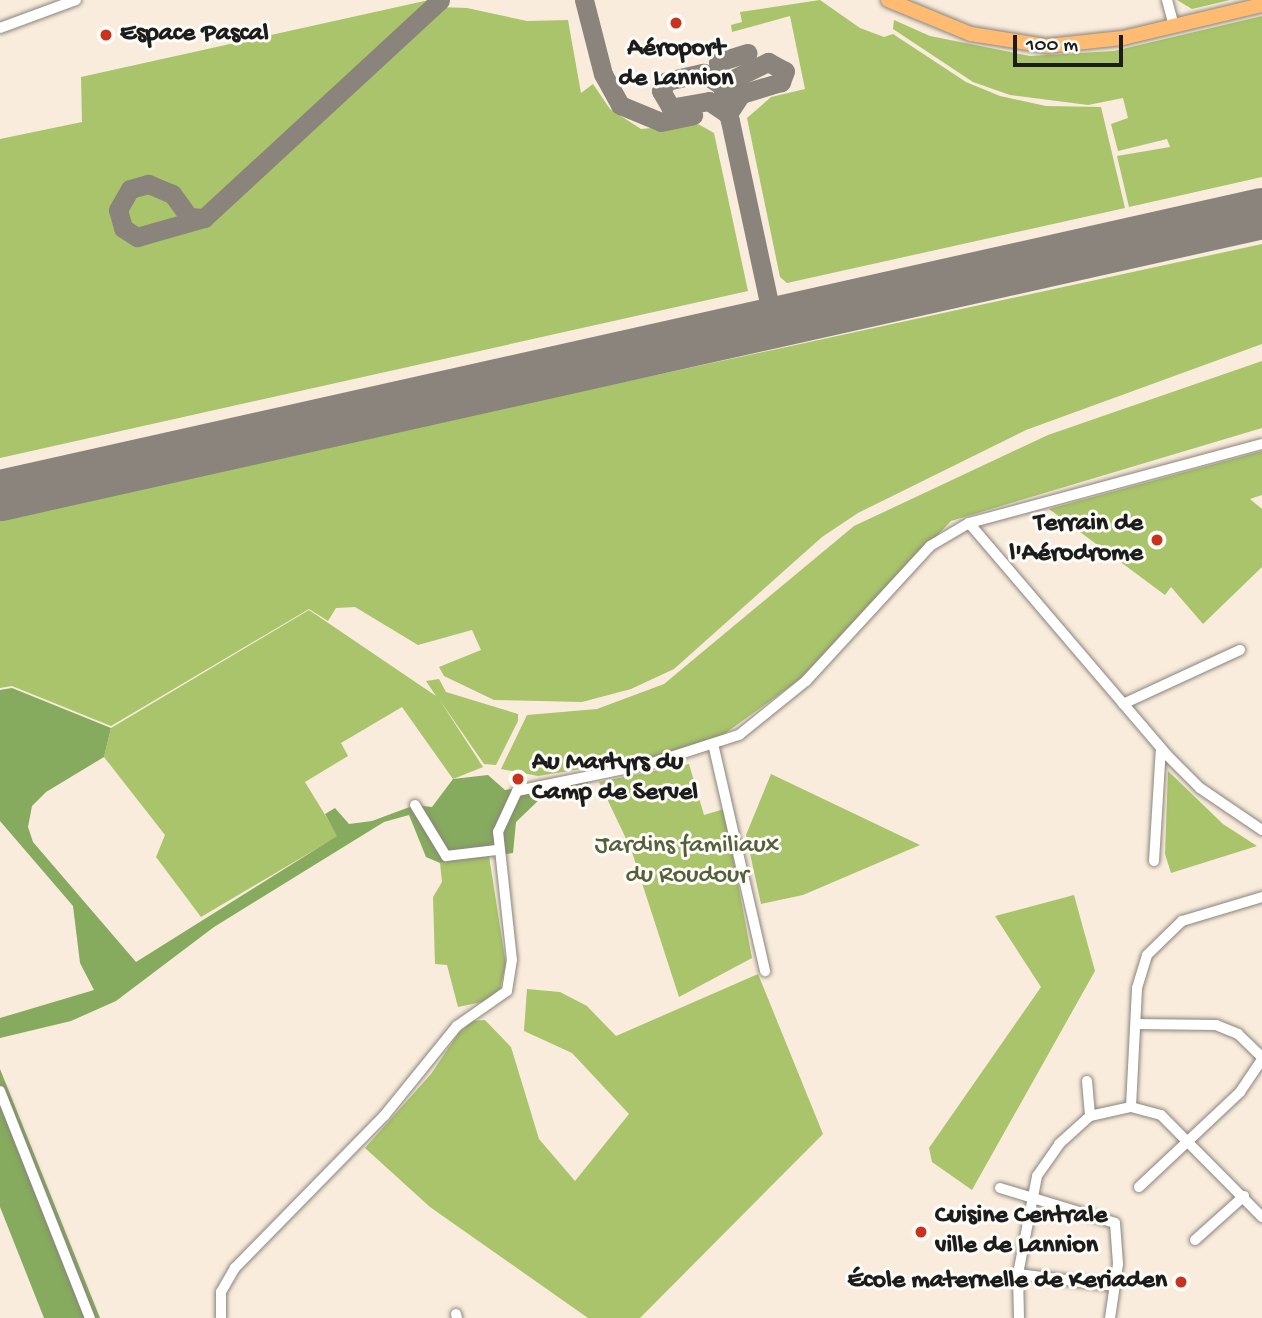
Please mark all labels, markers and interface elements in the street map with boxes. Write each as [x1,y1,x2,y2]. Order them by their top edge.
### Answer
marker: Aéroport de Lannion [668,15,684,31]
place label: Espace Pascal [120,19,269,51]
scale bar [1017,21,1127,65]
marker: Espace Pascal [98,27,114,43]
place label: Aéroport de Lannion [619,34,733,96]
text: 100 m [1026,34,1078,59]
place label: Terrain de l'Aérodrome [1009,509,1143,570]
marker: Terrain de l'Aérodrome [1149,532,1165,548]
place label: Au Martyrs du Camp de Servel [532,748,698,810]
marker: Au Martyrs du Camp de Servel [510,771,526,787]
park label: Jardins familiaux du Roudour [595,831,779,892]
place label: Cuisine Centrale ville de Lannion [935,1201,1107,1262]
marker: Cuisine Centrale ville de Lannion [913,1224,929,1240]
place label: École maternelle de Keriaden [847,1266,1167,1298]
marker: École maternelle de Keriaden [1173,1274,1189,1290]

